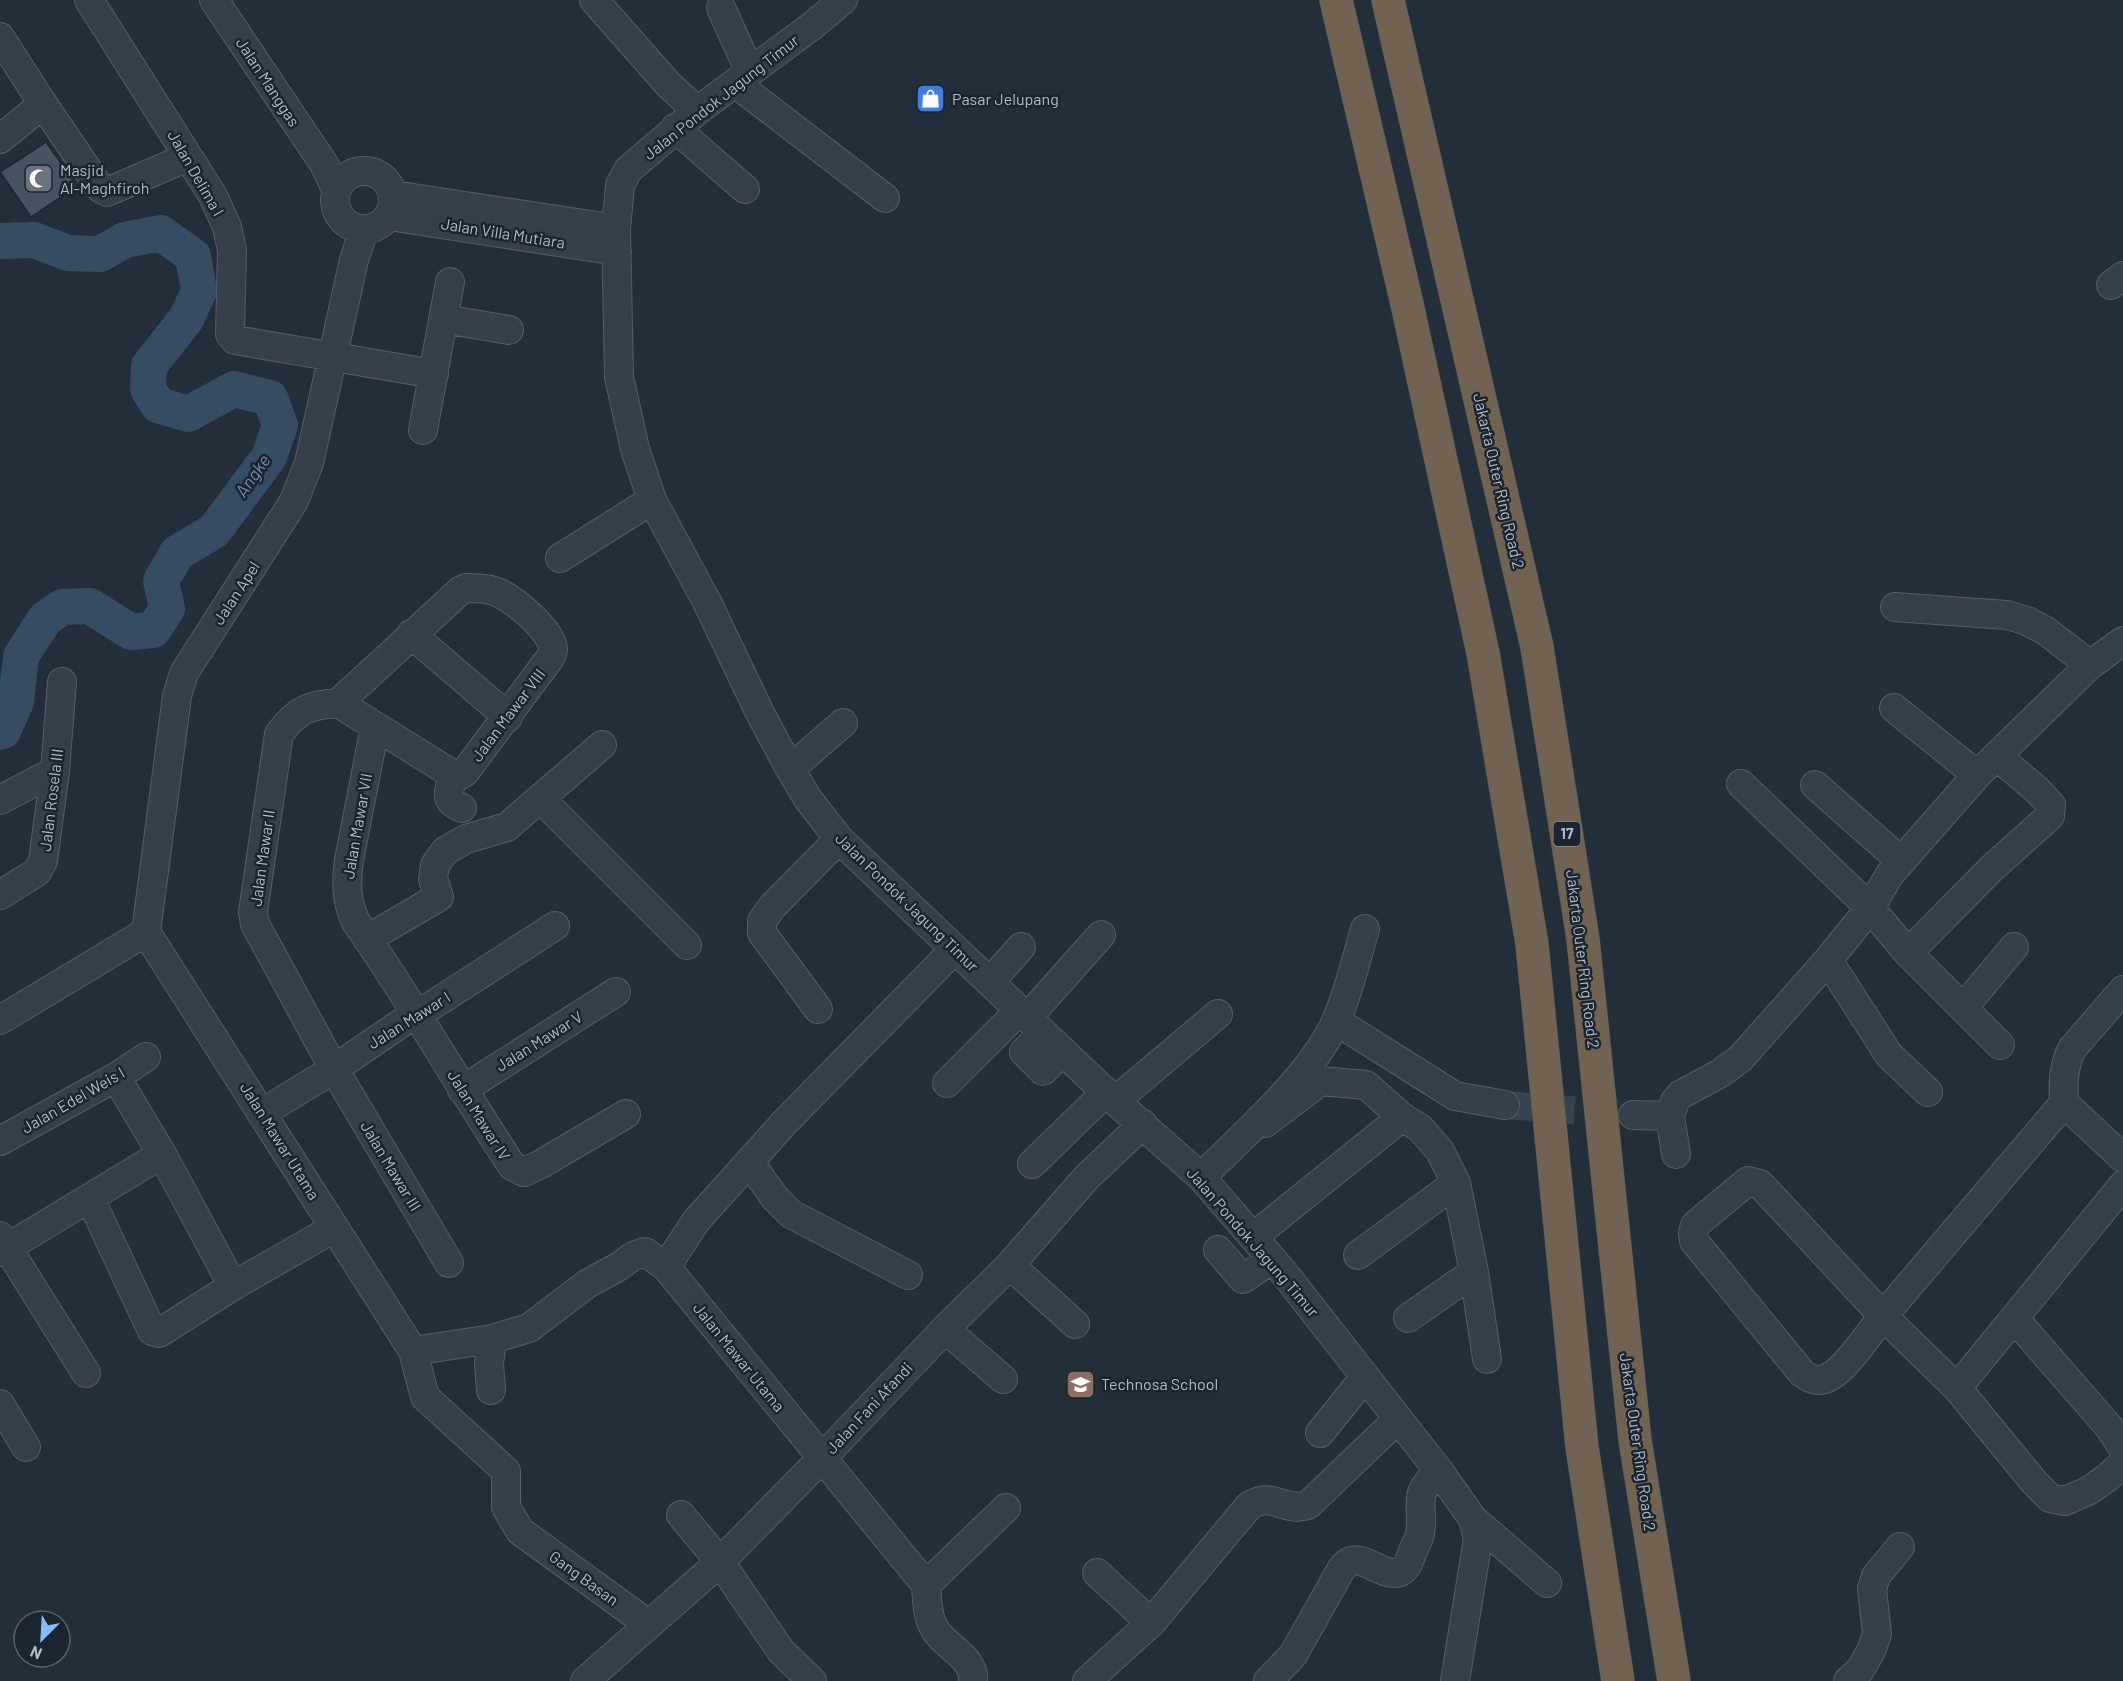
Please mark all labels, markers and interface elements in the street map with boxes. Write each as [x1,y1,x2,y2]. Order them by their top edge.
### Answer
street label: Jalan Pondok Jagung Timur [639,30,802,163]
street label: Jalan Manggas [233,34,304,130]
shop icon: Pasar Jelupang [915,83,947,115]
place label: Pasar Jelupang [952,89,1059,108]
street label: Jalan Delima I [164,126,229,219]
place label: Masjid Al-Maghfiroh [60,160,149,197]
mosque icon: Masjid Al-Maghfiroh [23,163,55,195]
street label: Jalan Villa Mutiara [440,213,566,252]
street label: Jakarta Outer Ring Road 2 [1470,391,1529,571]
water label: Angke [230,450,275,501]
street label: Jalan Apel [208,557,263,628]
street label: Jalan Mawar VIII [467,665,549,765]
street label: Jalan Rosela III [35,748,66,852]
street label: Jalan Mawar VII [338,772,375,880]
street label: Jalan Mawar II [245,808,278,908]
road number: 17 [1554,822,1580,846]
street label: Jalan Pondok Jagung Timur [832,828,983,975]
street label: Jakarta Outer Ring Road 2 [1563,869,1604,1049]
street label: Jalan Mawar I [364,987,453,1052]
street label: Jalan Mawar V [492,1006,586,1075]
street label: Jalan Edel Weis I [18,1062,128,1137]
street label: Jalan Mawar IV [444,1066,515,1163]
street label: Jalan Mawar Utama [237,1078,324,1203]
street label: Jalan Mawar III [357,1117,426,1214]
street label: Jalan Pondok Jagung Timur [1183,1163,1324,1320]
street label: Jalan Mawar Utama [690,1298,789,1415]
street label: Jakarta Outer Ring Road 2 [1617,1352,1660,1532]
street label: Jalan Fani Afandi [821,1358,916,1457]
school or university icon: Technosa School [1064,1368,1096,1400]
place label: Technosa School [1101,1374,1218,1393]
street label: Gang Basan [546,1546,623,1609]
north arrow [12,1609,72,1669]
text: N [27,1642,44,1664]

